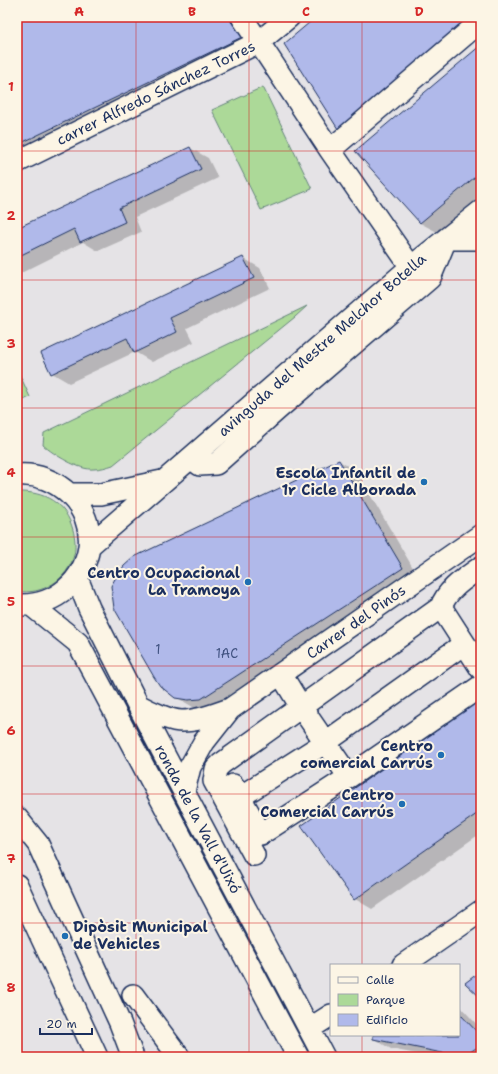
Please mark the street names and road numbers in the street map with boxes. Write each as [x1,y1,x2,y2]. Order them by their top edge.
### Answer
street label: carrer Alfredo Sánchez Torres [53,36,259,150]
street label: avinguda del Mestre Melchor Botella [214,248,431,441]
street label: Carrer del Pinós [302,580,410,664]
street label: ronda de la Vall d'Uixó [150,741,246,897]

